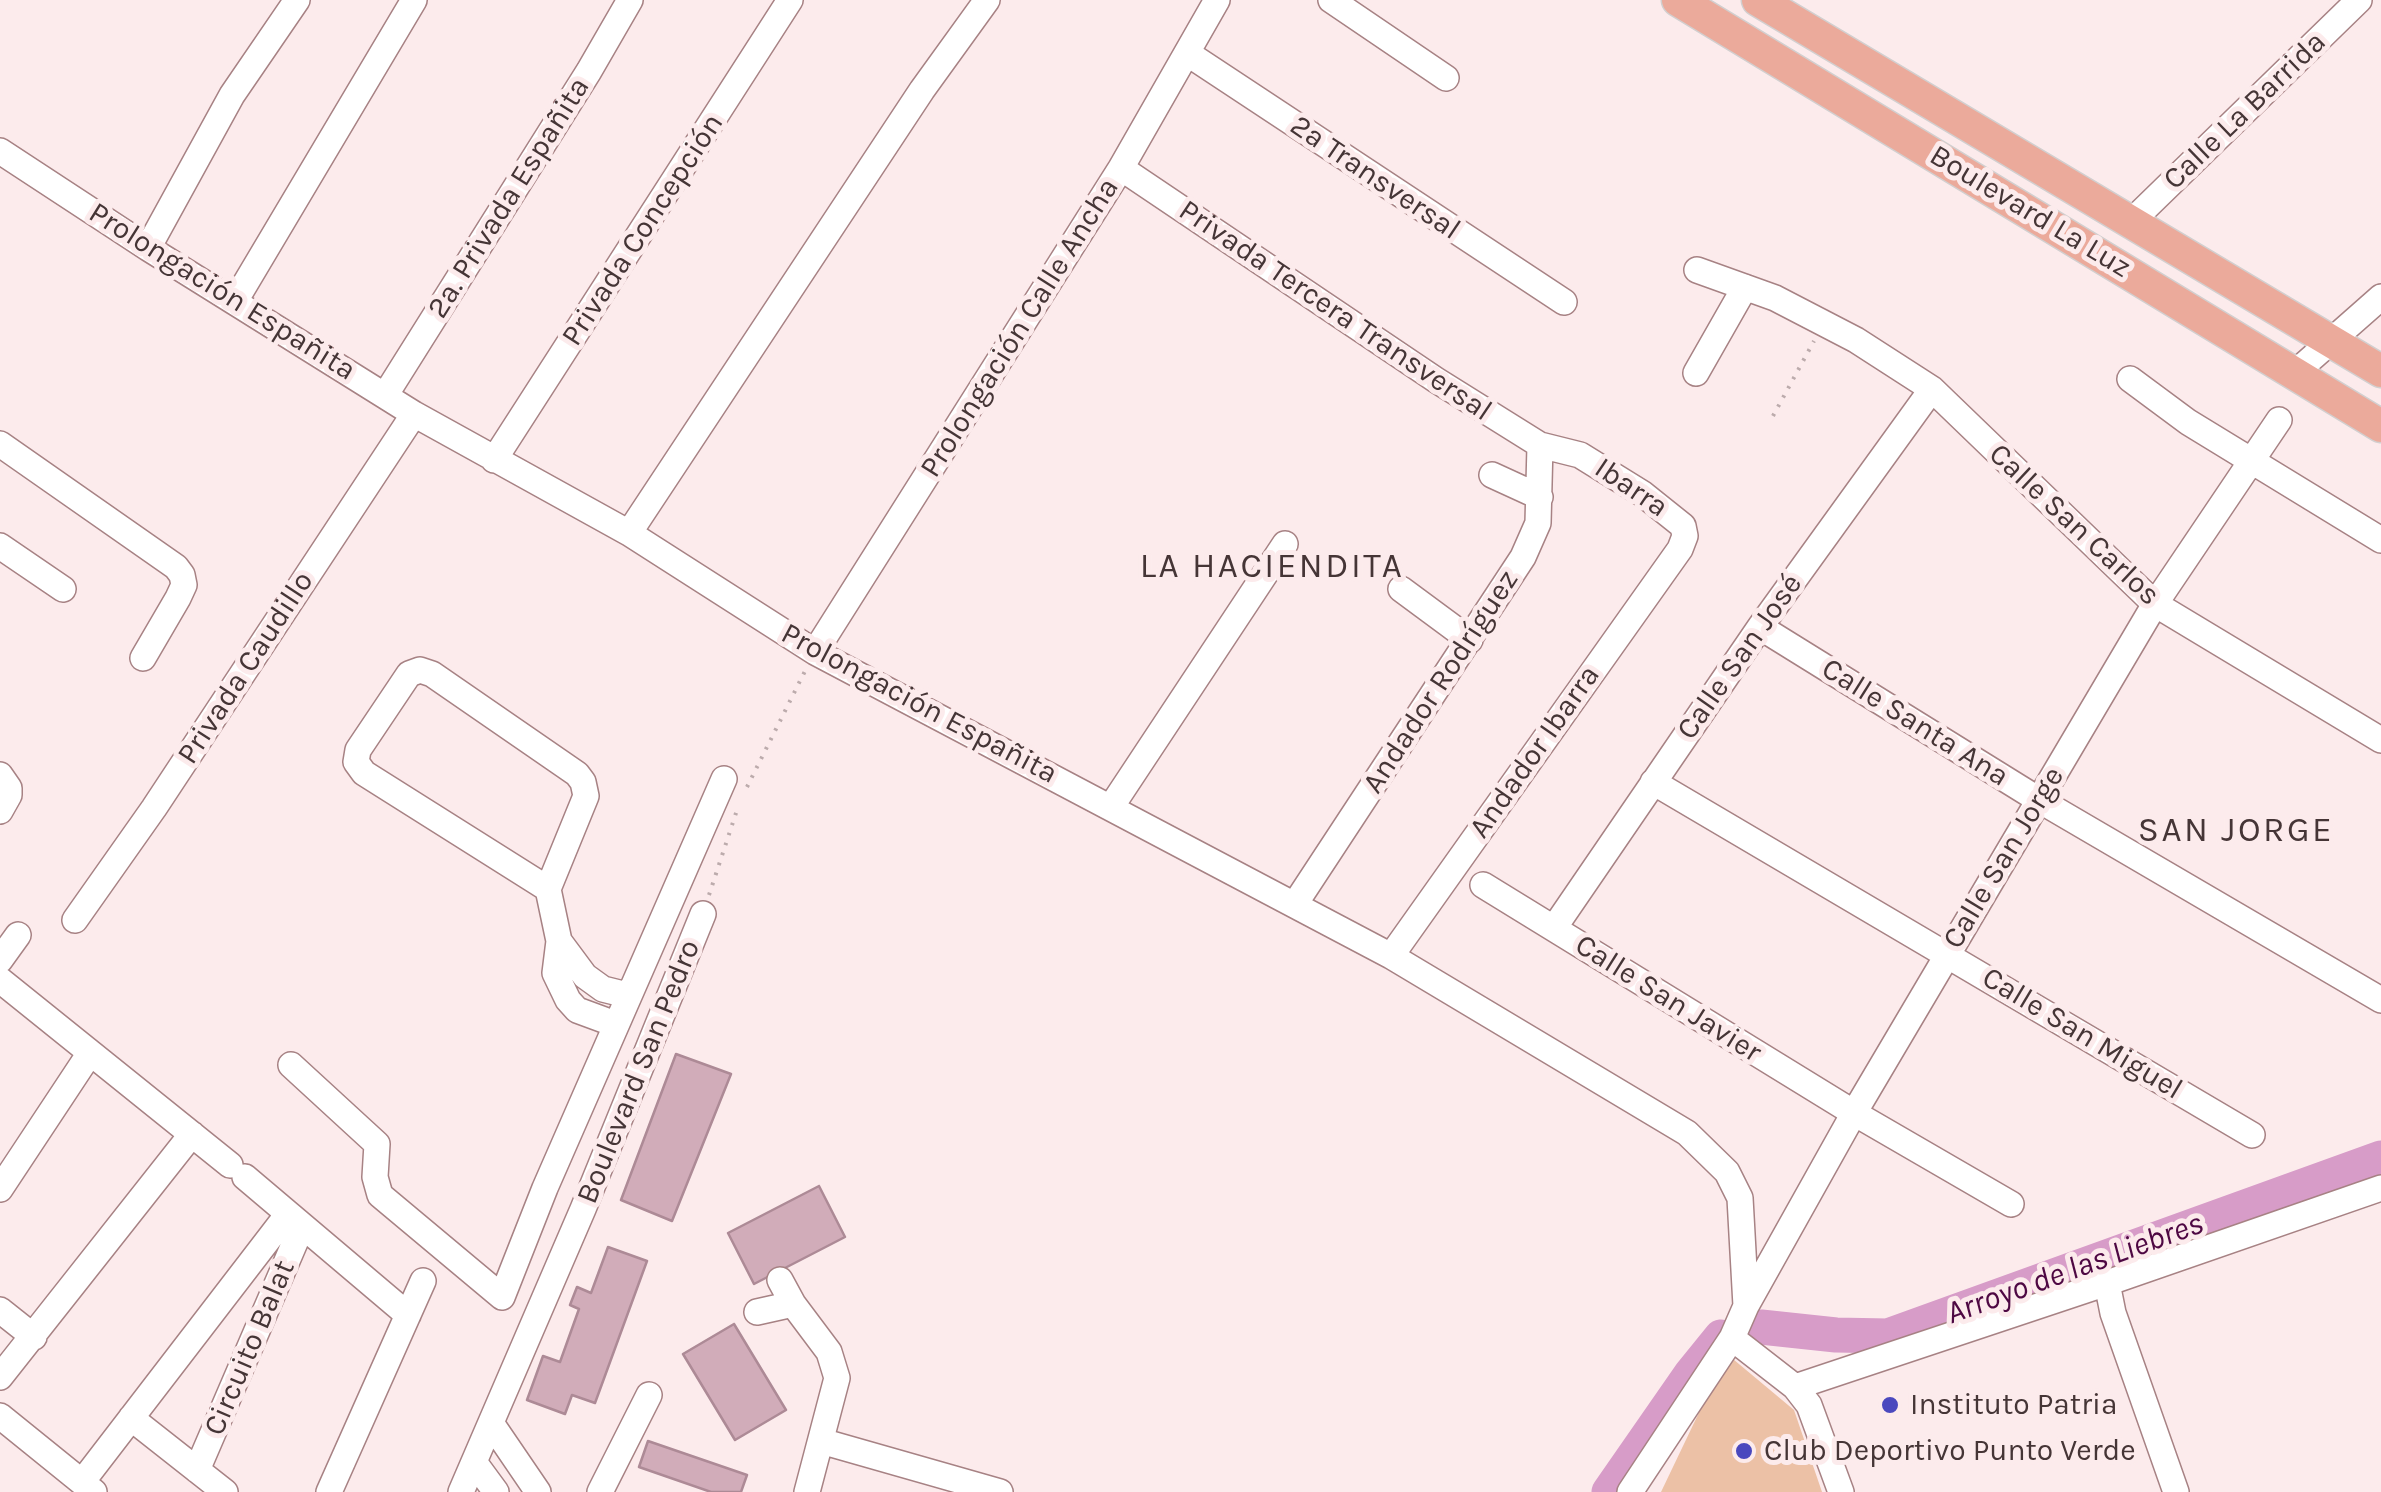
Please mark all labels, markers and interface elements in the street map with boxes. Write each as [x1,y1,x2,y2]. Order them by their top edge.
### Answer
street label: Calle La Barrida [2156,24,2334,198]
street label: 2a. Privada Españita [420,71,598,325]
street label: Privada Concepción [554,107,732,353]
street label: 2a Transversal [1283,108,1467,248]
street label: Boulevard La Luz [1923,138,2137,286]
street label: Prolongación Calle Ancha [913,172,1127,484]
street label: Privada Tercera Transversal [1172,193,1498,429]
street label: Prolongación Españita [82,195,362,389]
street label: Calle San Carlos [1981,437,2167,613]
street label: Ibarra [1587,450,1675,526]
district label: LA HACIENDITA [1140,546,1404,588]
street label: Andador Rodríguez [1355,564,1527,800]
street label: Privada Caudillo [170,565,322,771]
street label: Calle San José [1670,567,1810,747]
street label: Prolongación Españita [775,616,1063,792]
street label: Calle Santa Ana [1815,651,2015,795]
street label: Andador Ibarra [1462,659,1608,845]
street label: Calle San Jorge [1936,761,2072,955]
district label: SAN JORGE [2138,810,2334,852]
street label: Calle San Javier [1568,927,1768,1071]
street label: Boulevard San Pedro [570,935,708,1209]
street label: Calle San Miguel [1975,960,2189,1108]
water label: Arroyo de las Liebres [1941,1205,2209,1333]
street label: Circuito Balat [197,1255,303,1441]
place label: Instituto Patria [1910,1387,2117,1423]
marker: Instituto Patria [1879,1394,1901,1416]
place label: Club Deportivo Punto Verde [1764,1433,2136,1469]
marker: Club Deportivo Punto Verde [1733,1440,1755,1462]

